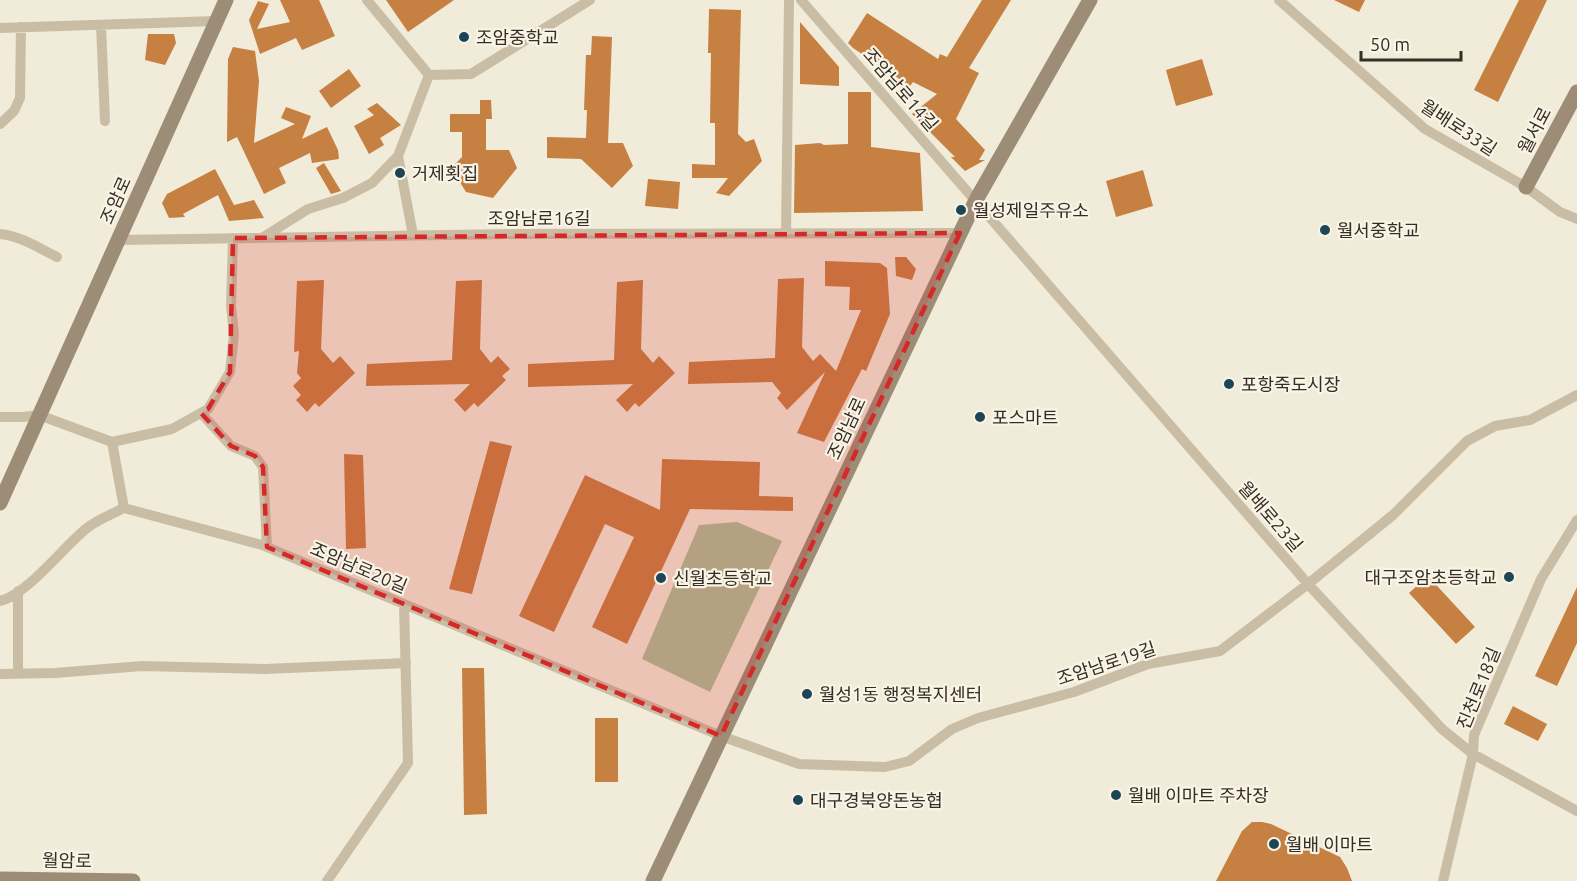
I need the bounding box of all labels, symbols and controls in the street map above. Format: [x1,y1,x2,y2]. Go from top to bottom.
scale bar [1361,24,1462,62]
place label: 조암중학교 [476,27,559,47]
marker: 조암중학교 [457,30,471,44]
text: 50 m [1370,34,1410,54]
street label: 조암남로14길 [860,44,942,134]
street label: 월배로33길 [1417,95,1501,159]
street label: 월서로 [1514,103,1554,157]
place label: 거제횟집 [412,163,478,183]
marker: 거제횟집 [393,166,407,180]
street label: 조암로 [96,173,134,227]
place label: 월성제일주유소 [973,200,1089,220]
marker: 월성제일주유소 [954,203,968,217]
street label: 조암남로16길 [487,208,591,228]
place label: 월서중학교 [1337,220,1420,240]
marker: 월서중학교 [1318,223,1332,237]
place label: 포항죽도시장 [1241,374,1340,394]
marker: 포항죽도시장 [1222,377,1236,391]
street label: 조암남로 [823,394,869,462]
place label: 포스마트 [992,407,1058,427]
marker: 포스마트 [973,410,987,424]
street label: 월배로23길 [1235,477,1307,555]
street label: 조암남로20길 [308,538,410,596]
place label: 대구조암초등학교 [1365,567,1497,587]
place label: 신월초등학교 [673,568,772,588]
marker: 대구조암초등학교 [1502,570,1516,584]
marker: 신월초등학교 [654,571,668,585]
street label: 조암남로19길 [1054,638,1158,688]
street label: 진천로18길 [1453,644,1503,732]
place label: 월성1동 행정복지센터 [819,684,982,704]
marker: 월성1동 행정복지센터 [800,687,814,701]
place label: 월배 이마트 주차장 [1128,785,1269,805]
marker: 월배 이마트 주차장 [1109,788,1123,802]
place label: 대구경북양돈농협 [810,790,942,810]
marker: 대구경북양돈농협 [791,793,805,807]
place label: 월배 이마트 [1286,834,1373,854]
marker: 월배 이마트 [1267,837,1281,851]
street label: 월암로 [42,850,92,870]

